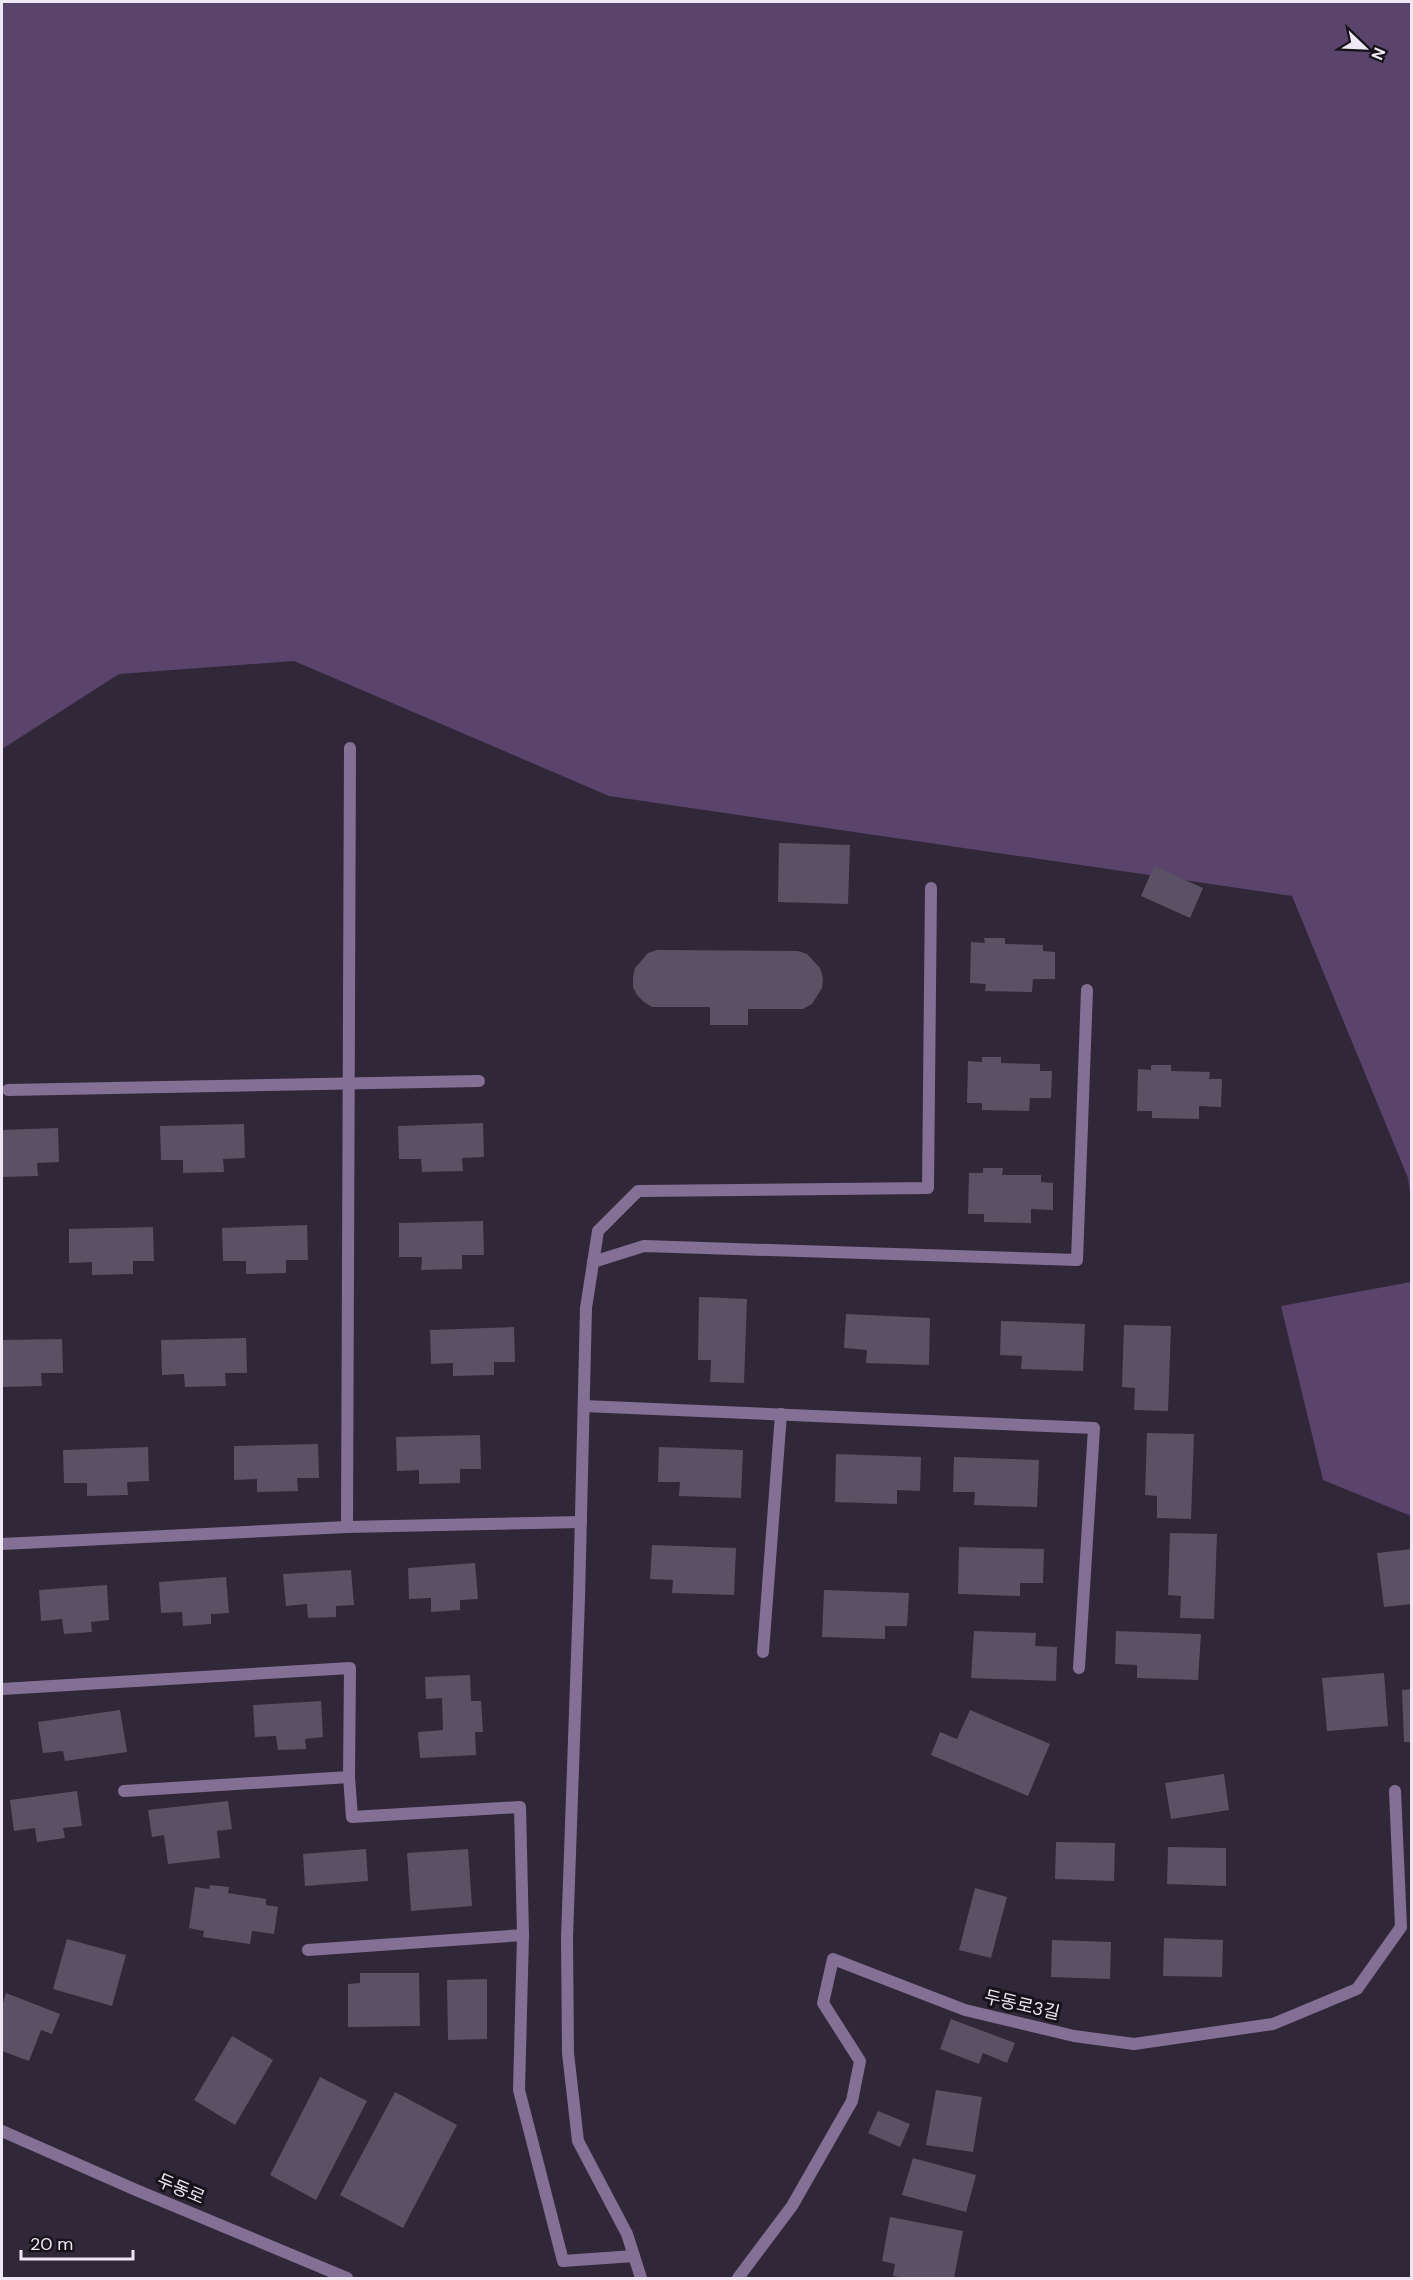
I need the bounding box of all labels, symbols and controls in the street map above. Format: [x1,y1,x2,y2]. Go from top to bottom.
north arrow [1335,18,1395,78]
text: N [1366,44,1390,63]
street label: 두동로3길 [982,1985,1062,2025]
street label: 두동로 [153,2168,209,2210]
scale bar [21,2223,134,2261]
text: 20 m [30,2232,73,2256]

